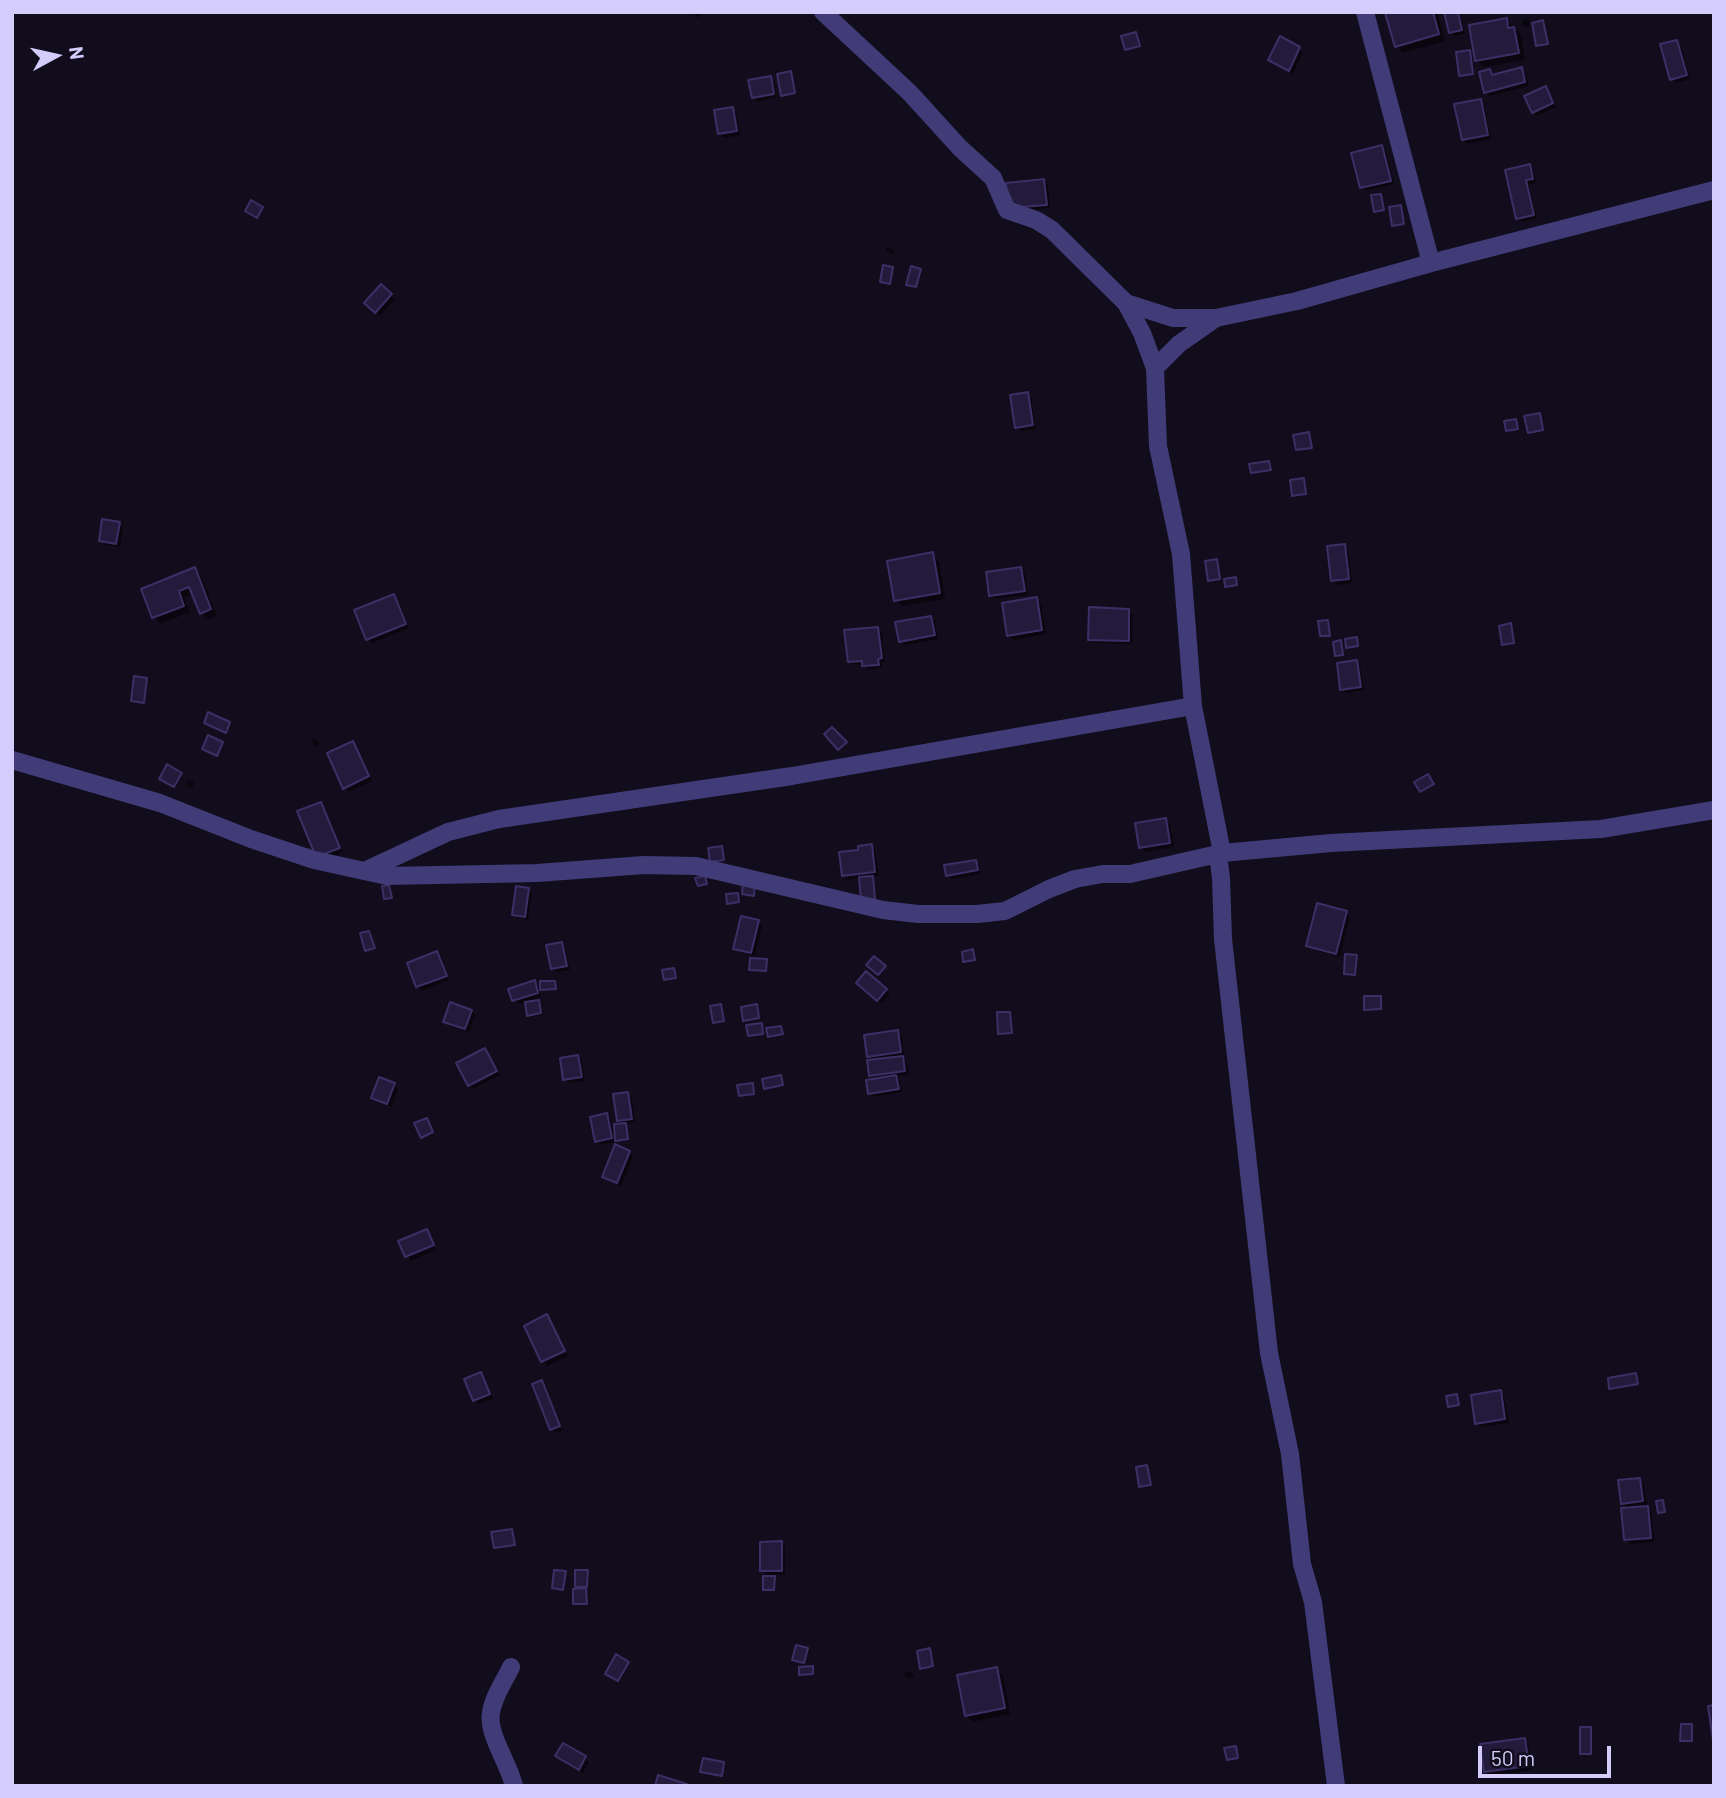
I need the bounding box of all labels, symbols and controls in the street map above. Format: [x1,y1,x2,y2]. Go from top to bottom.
north arrow [21,21,91,91]
text: N [65,45,90,61]
scale bar [1481,1731,1614,1775]
text: 50 m [1491,1745,1535,1770]

